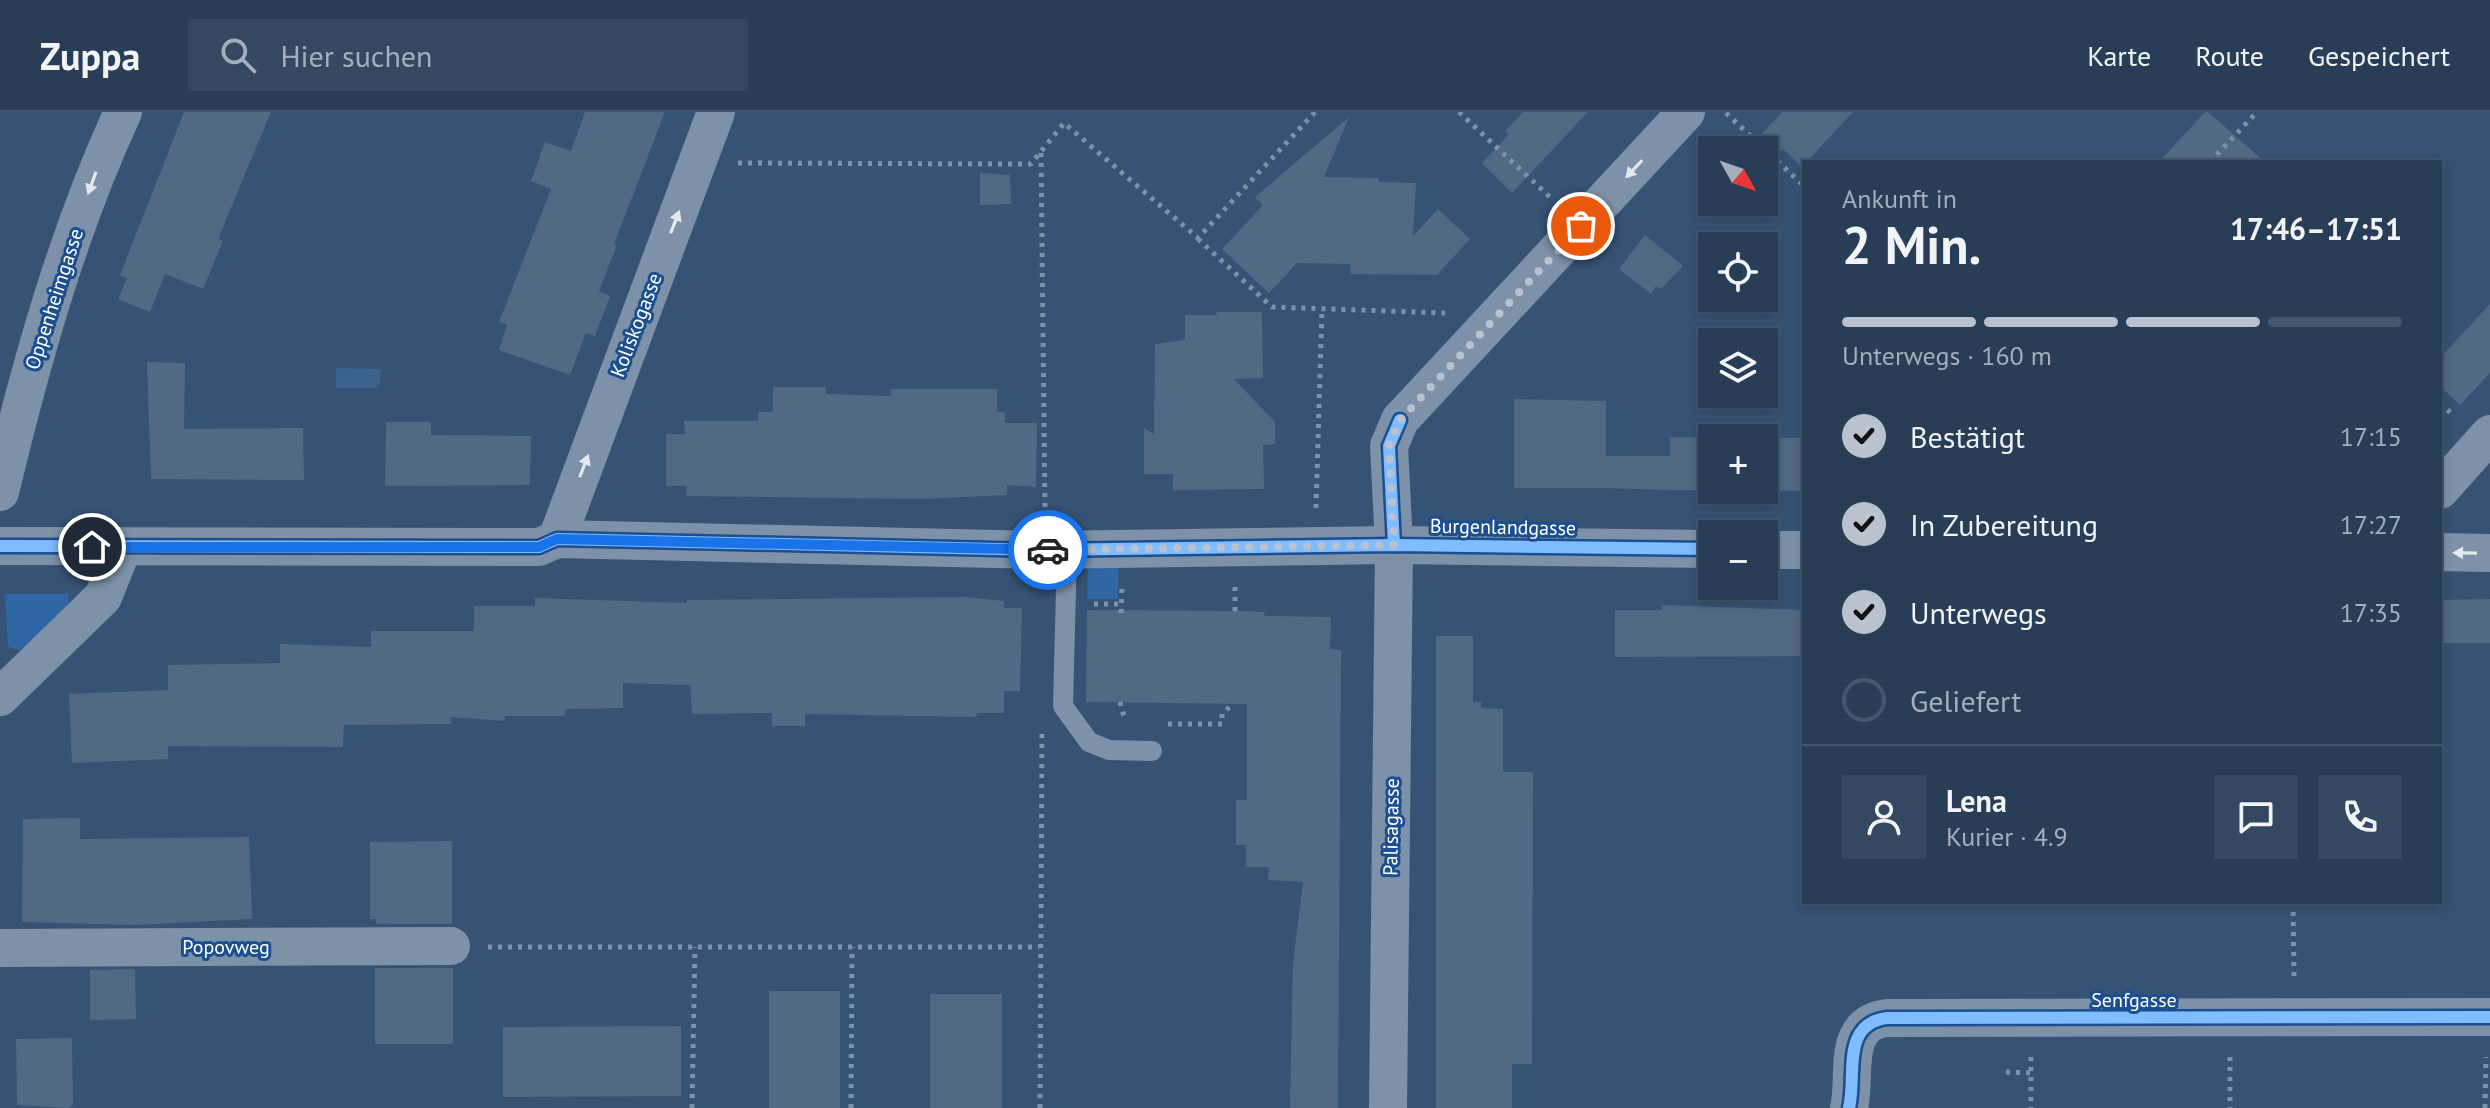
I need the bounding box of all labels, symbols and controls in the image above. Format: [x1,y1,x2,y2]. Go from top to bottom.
search box [188,19,748,91]
text: Zuppa [40,31,140,80]
icon: search [216,33,260,77]
text: Hier suchen [280,36,432,75]
text: Karte [2087,37,2151,74]
text: Route [2195,37,2264,74]
text: Gespeichert [2308,37,2450,74]
north arrow [1698,136,1778,216]
map controls [1698,136,1778,600]
one-way arrow [1625,160,1643,179]
one-way arrow [85,172,97,196]
text: Ankunft in [1842,182,1957,215]
pin [1547,192,1615,260]
icon: bag [1559,204,1603,248]
text: 17:46–17:51 [2230,209,2402,248]
one-way arrow [669,210,682,234]
text: 2 Min. [1842,211,1981,278]
street label: Oppenheimgasse [19,225,89,373]
button: locate [1698,232,1778,312]
street label: Koliskogasse [604,269,668,381]
button: layers [1698,328,1778,408]
text: Unterwegs · 160 m [1842,339,2052,372]
icon: check [1842,414,1886,458]
text: Bestätigt [1910,417,2025,456]
text: 17:15 [2340,420,2402,453]
button: + [1698,424,1778,504]
one-way arrow [578,454,591,478]
icon: check [1842,502,1886,546]
text: In Zubereitung [1910,505,2098,544]
text: 17:27 [2340,508,2402,541]
courier [1008,510,1088,590]
pin [58,513,126,581]
street label: Burgenlandgasse [1430,513,1576,541]
button: − [1698,520,1778,600]
icon: home [70,525,114,569]
icon: car [1026,528,1070,572]
one-way arrow [2452,547,2477,559]
icon: check [1842,590,1886,634]
text: Unterwegs [1910,593,2047,632]
text: 17:35 [2340,596,2402,629]
text: Geliefert [1910,681,2021,720]
button: person [1842,775,1926,859]
button: chat [2214,775,2298,859]
button: phone [2318,775,2402,859]
street label: Palisagasse [1377,778,1405,876]
text: Lena [1946,781,2007,820]
text: Kurier · 4.9 [1946,820,2068,853]
street label: Popovweg [182,934,270,960]
street label: Senfgasse [2091,987,2177,1013]

